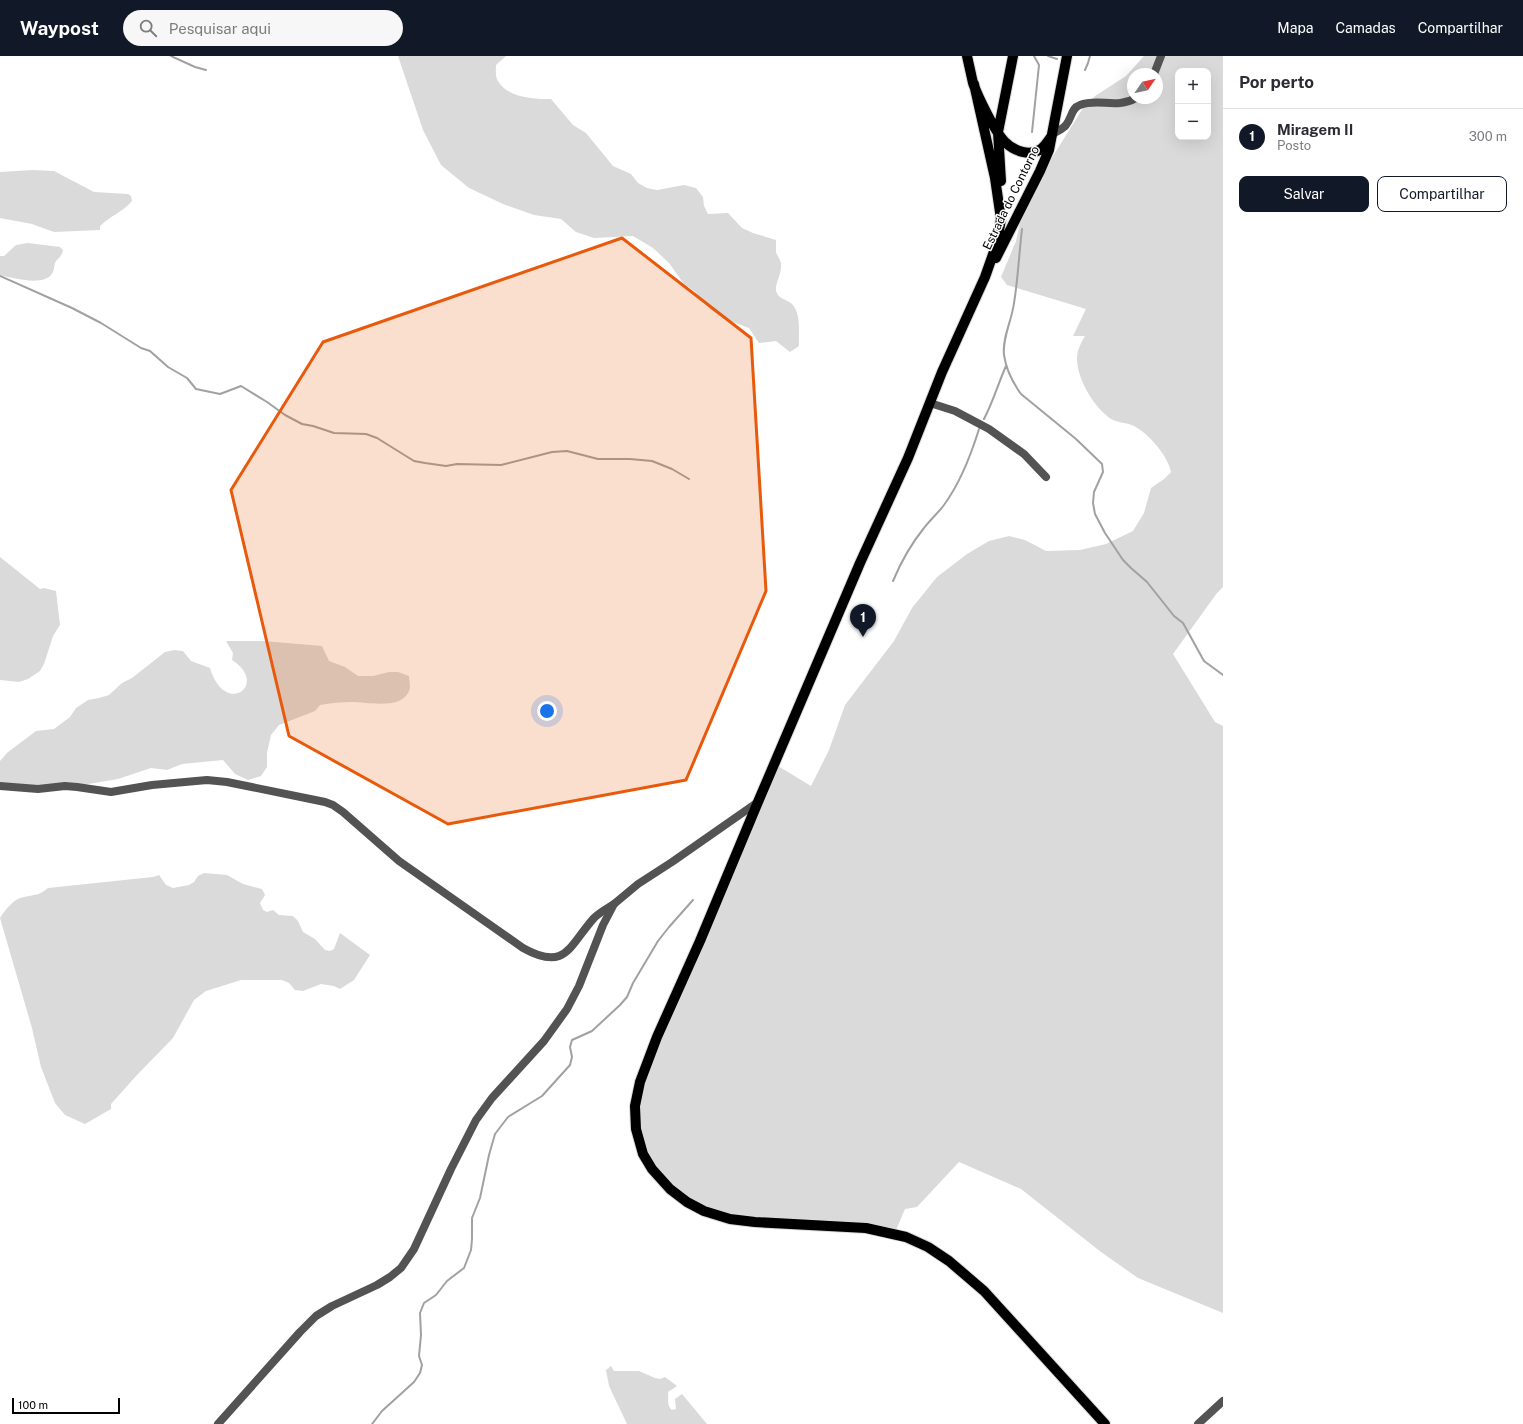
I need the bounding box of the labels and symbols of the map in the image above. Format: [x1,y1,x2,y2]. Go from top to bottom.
north arrow [1127,68,1163,104]
street label: Estrada do Contorno [980,144,1042,252]
pin: 1 [850,604,876,637]
your location [537,701,557,721]
scale bar [12,1396,120,1415]

